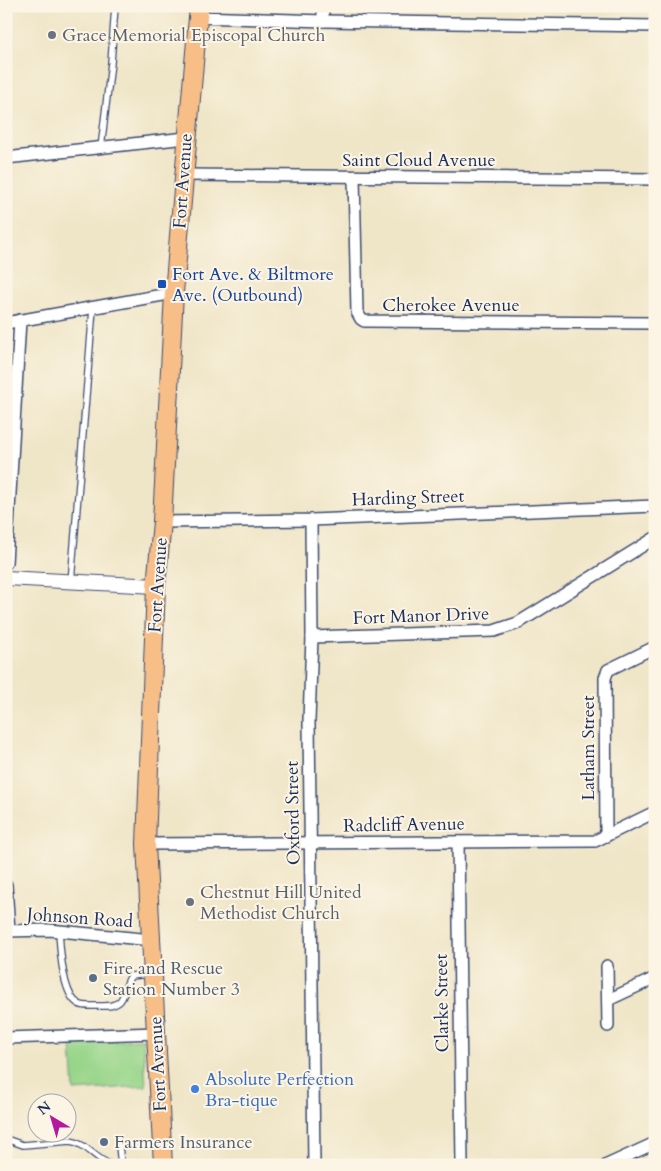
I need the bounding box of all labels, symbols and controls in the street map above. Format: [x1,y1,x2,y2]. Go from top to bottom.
place label: Grace Memorial Episcopal Church [62,23,325,48]
marker: Grace Memorial Episcopal Church [46,29,58,41]
street label: Fort Avenue [167,133,199,229]
street label: Saint Cloud Avenue [342,148,496,173]
place label: Fort Ave. & Biltmore Ave. (Outbound) [172,262,334,308]
marker: Fort Ave. & Biltmore Ave. (Outbound) [156,278,168,290]
street label: Cherokee Avenue [382,293,520,318]
street label: Harding Street [351,484,465,512]
street label: Fort Avenue [142,537,174,633]
street label: Fort Manor Drive [352,601,490,631]
street label: Latham Street [576,695,601,801]
street label: Oxford Street [280,760,306,865]
street label: Radcliff Avenue [343,811,465,839]
place label: Chestnut Hill United Methodist Church [200,880,362,926]
marker: Chestnut Hill United Methodist Church [184,896,196,908]
street label: Johnson Road [23,902,134,934]
street label: Clarke Street [429,953,455,1053]
place label: Fire and Rescue Station Number 3 [103,956,240,1002]
marker: Fire and Rescue Station Number 3 [87,972,99,984]
street label: Fort Avenue [143,1016,173,1112]
place label: Absolute Perfection Bra-tique [205,1067,355,1113]
marker: Absolute Perfection Bra-tique [189,1083,201,1095]
north arrow [28,1094,78,1144]
text: N [34,1097,55,1119]
place label: Farmers Insurance [114,1130,253,1155]
marker: Farmers Insurance [98,1136,110,1148]

